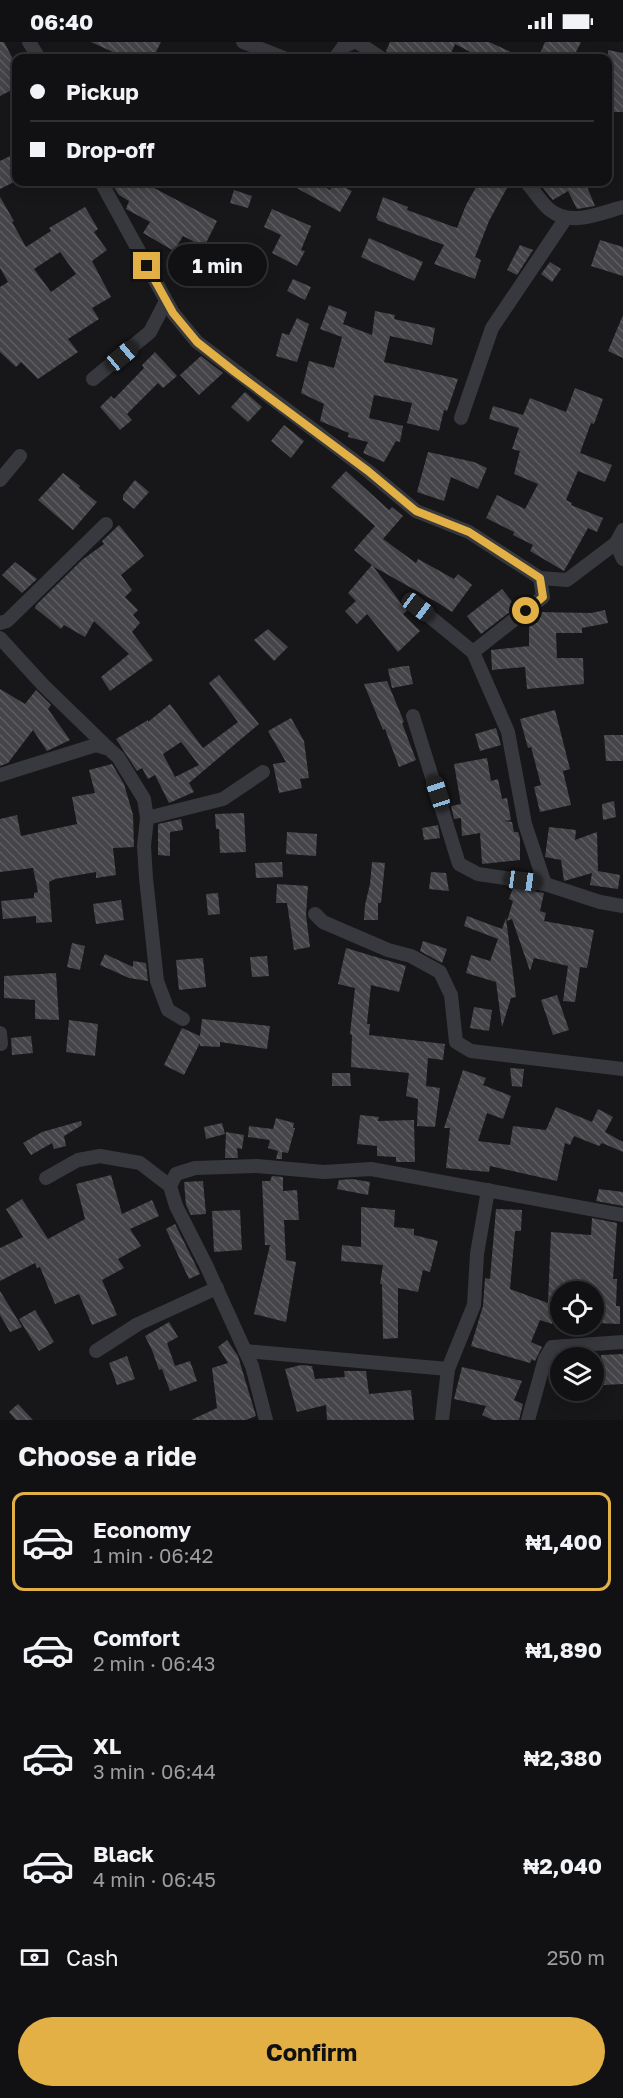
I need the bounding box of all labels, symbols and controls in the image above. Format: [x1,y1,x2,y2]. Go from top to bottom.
text: 06:40 [30,8,93,35]
text: Pickup [66,78,139,105]
text: Drop-off [66,136,155,163]
callout: 1 min [168,245,267,287]
route end [133,252,160,279]
text: 1 min [192,253,243,277]
car [102,338,142,374]
car [398,589,438,625]
route start [512,597,539,624]
car [424,773,452,813]
car [504,870,542,892]
map controls [550,1281,604,1401]
button: locate [550,1281,604,1335]
button: layers [550,1347,604,1401]
text: Choose a ride [18,1440,197,1472]
icon: car [21,1515,75,1569]
text: Economy [93,1516,191,1543]
text: ₦1,400 [525,1528,602,1555]
text: 1 min · 06:42 [93,1543,213,1567]
icon: car [21,1623,75,1677]
text: Comfort [93,1624,180,1651]
text: ₦1,890 [525,1636,602,1663]
text: 2 min · 06:43 [93,1651,215,1675]
icon: car [21,1731,75,1785]
text: XL [93,1732,121,1759]
text: ₦2,380 [524,1744,602,1771]
text: 3 min · 06:44 [93,1759,216,1783]
icon: car [21,1839,75,1893]
text: Black [93,1840,154,1867]
text: ₦2,040 [523,1852,602,1879]
text: 4 min · 06:45 [93,1867,216,1891]
icon: cash [18,1941,51,1974]
text: Cash [66,1944,119,1971]
text: 250 m [547,1945,605,1969]
button: Confirm [18,2017,605,2086]

